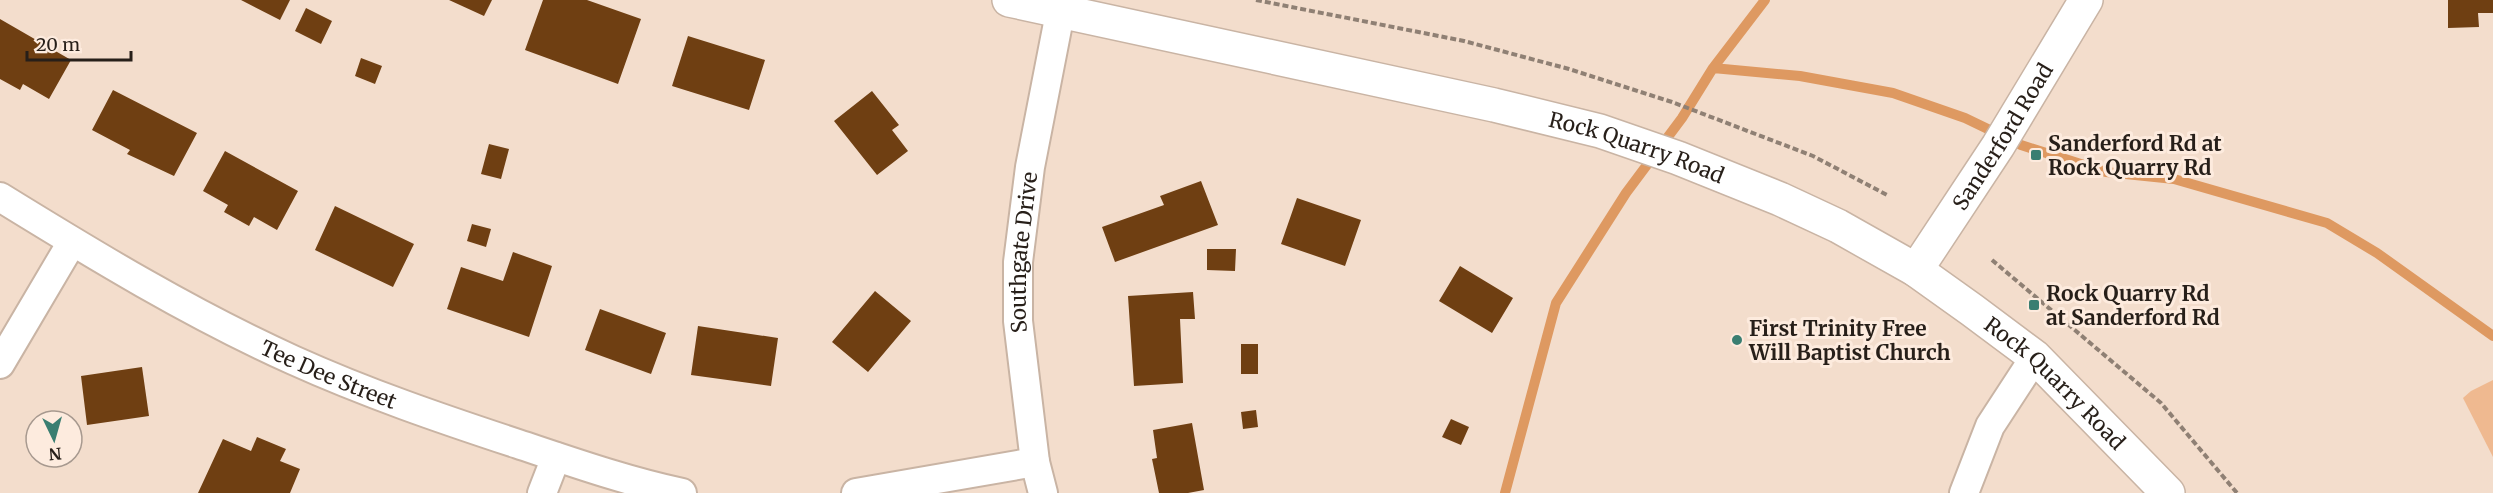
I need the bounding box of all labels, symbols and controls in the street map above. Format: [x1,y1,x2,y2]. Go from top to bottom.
scale bar [27,24,130,62]
text: 20 m [36,33,80,56]
street label: Sanderford Road [1946,58,2059,215]
street label: Rock Quarry Road [1546,105,1729,189]
place label: Sanderford Rd at Rock Quarry Rd [2048,130,2222,181]
marker: Sanderford Rd at Rock Quarry Rd [2029,148,2043,162]
street label: Southgate Drive [1005,170,1043,334]
place label: Rock Quarry Rd at Sanderford Rd [2046,280,2220,331]
marker: Rock Quarry Rd at Sanderford Rd [2027,298,2041,312]
street label: Rock Quarry Road [1979,311,2132,455]
place label: First Trinity Free Will Baptist Church [1748,315,1951,366]
street label: Tee Dee Street [256,333,400,414]
marker: First Trinity Free Will Baptist Church [1730,333,1744,347]
north arrow [24,409,84,469]
text: N [48,443,62,464]

